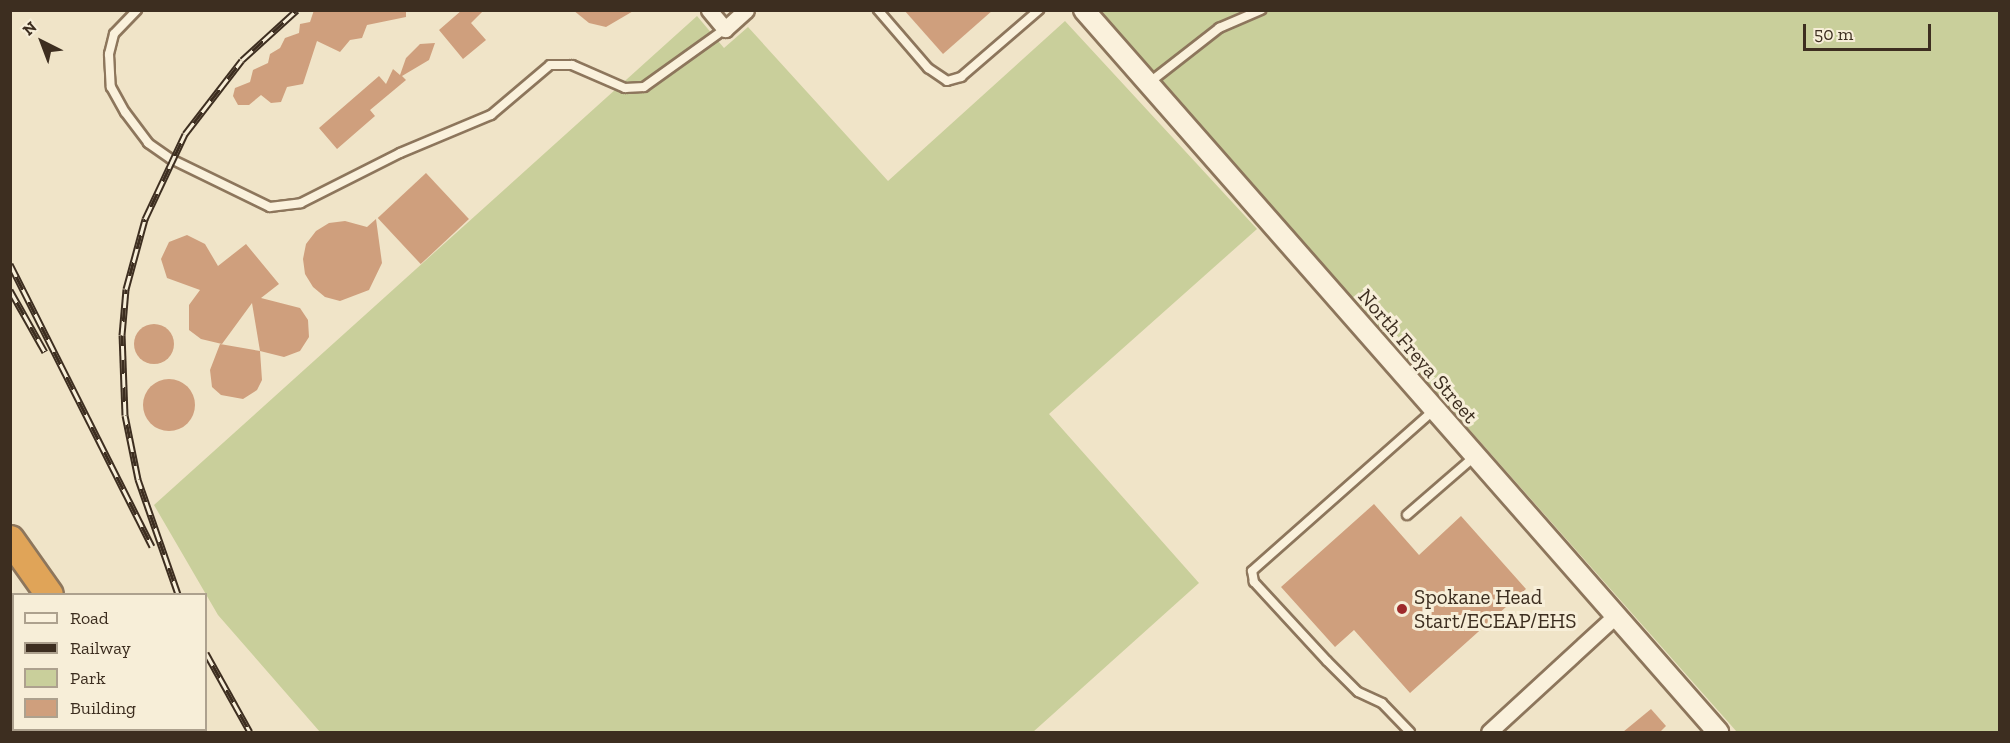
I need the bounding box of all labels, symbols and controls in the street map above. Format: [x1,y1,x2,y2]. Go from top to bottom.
north arrow [12,12,72,72]
scale bar [1806,12,1934,50]
text: N [19,17,40,39]
text: 50 m [1814,23,1853,45]
street label: North Freya Street [1353,284,1483,428]
place label: Spokane Head Start/ECEAP/EHS [1414,584,1577,634]
legend [12,593,207,731]
marker: Spokane Head Start/ECEAP/EHS [1395,602,1409,616]
text: Road [70,607,109,629]
text: Railway [70,637,131,659]
text: Park [70,667,106,689]
text: Building [70,697,136,719]

